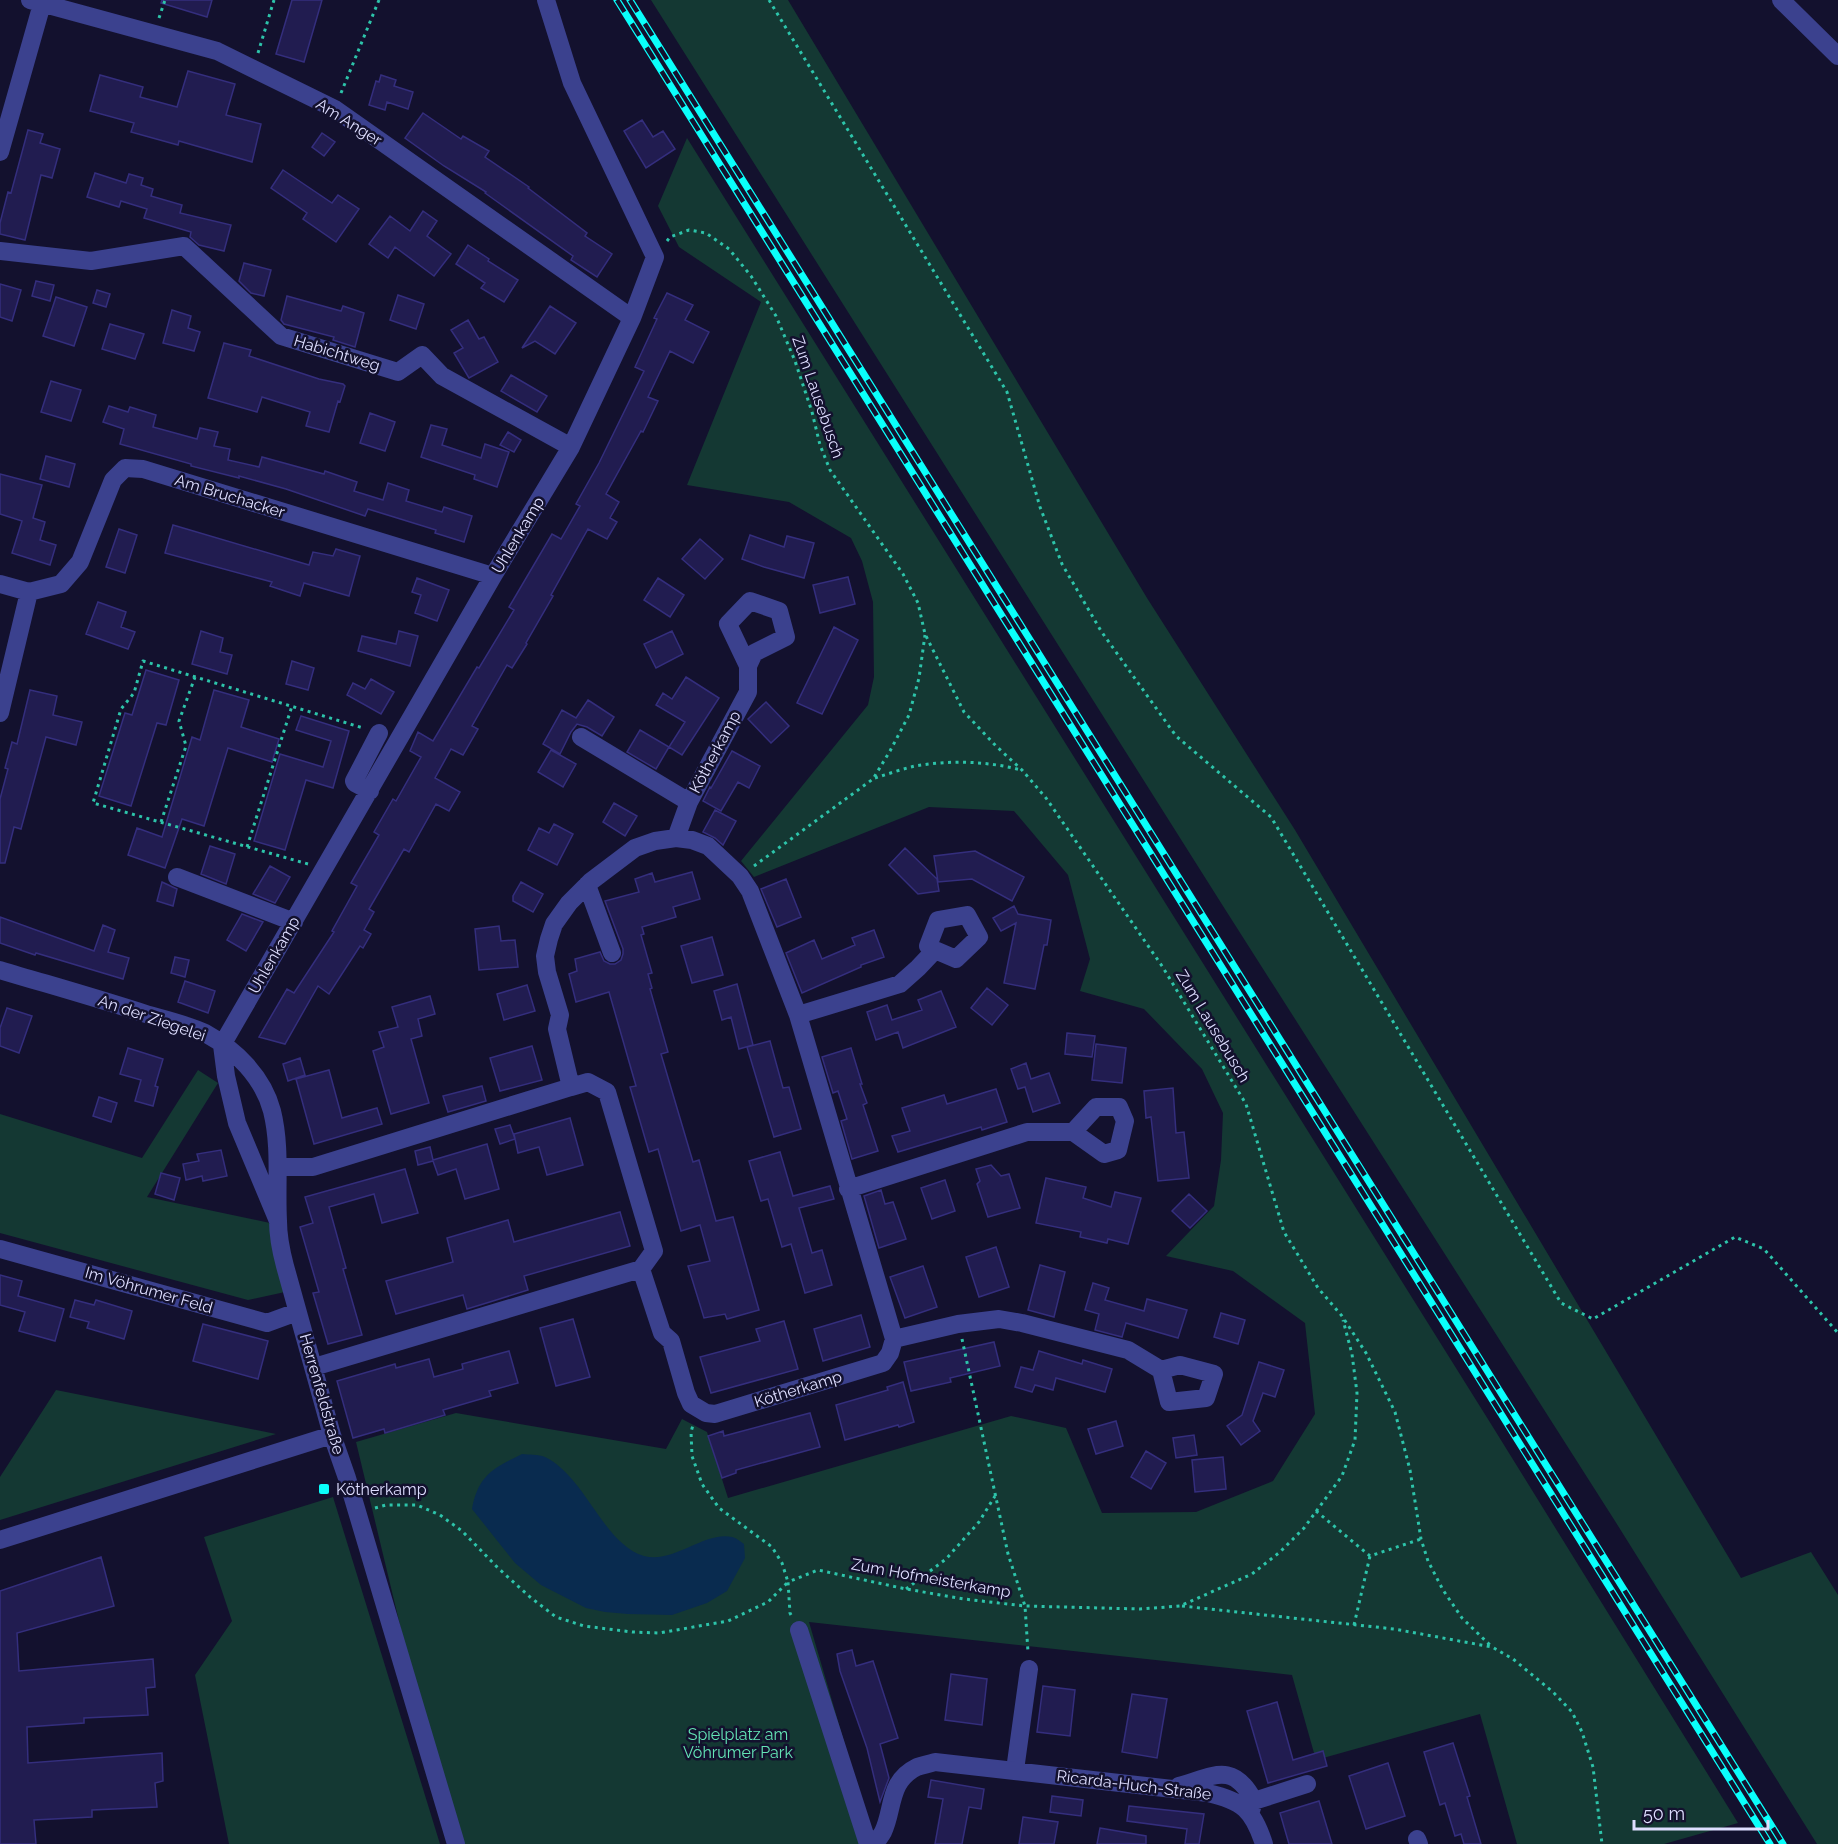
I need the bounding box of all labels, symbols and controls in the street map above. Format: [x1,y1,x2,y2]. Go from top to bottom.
street label: Am Anger [313,94,386,150]
street label: Habichtweg [292,331,382,375]
street label: Zum Lausebusch [788,333,848,461]
street label: Am Bruchacker [173,470,288,522]
street label: Uhlenkamp [488,493,548,577]
street label: Kötherkamp [685,707,745,796]
street label: Uhlenkamp [244,913,304,997]
street label: Zum Lausebusch [1172,966,1254,1086]
street label: An der Ziegelei [96,991,208,1045]
street label: Im Vöhrumer Feld [83,1263,215,1317]
street label: Herrenfeldstraße [296,1331,348,1457]
street label: Kötherkamp [752,1367,844,1411]
place label: Kötherkamp [336,1480,427,1499]
marker: Kötherkamp [317,1482,331,1496]
street label: Zum Hofmeisterkamp [850,1555,1012,1601]
park label: Spielplatz am Vöhrumer Park [683,1725,793,1762]
street label: Ricarda-Huch-Straße [1056,1766,1212,1804]
scale bar [1634,1793,1768,1831]
text: 50 m [1643,1803,1685,1824]

